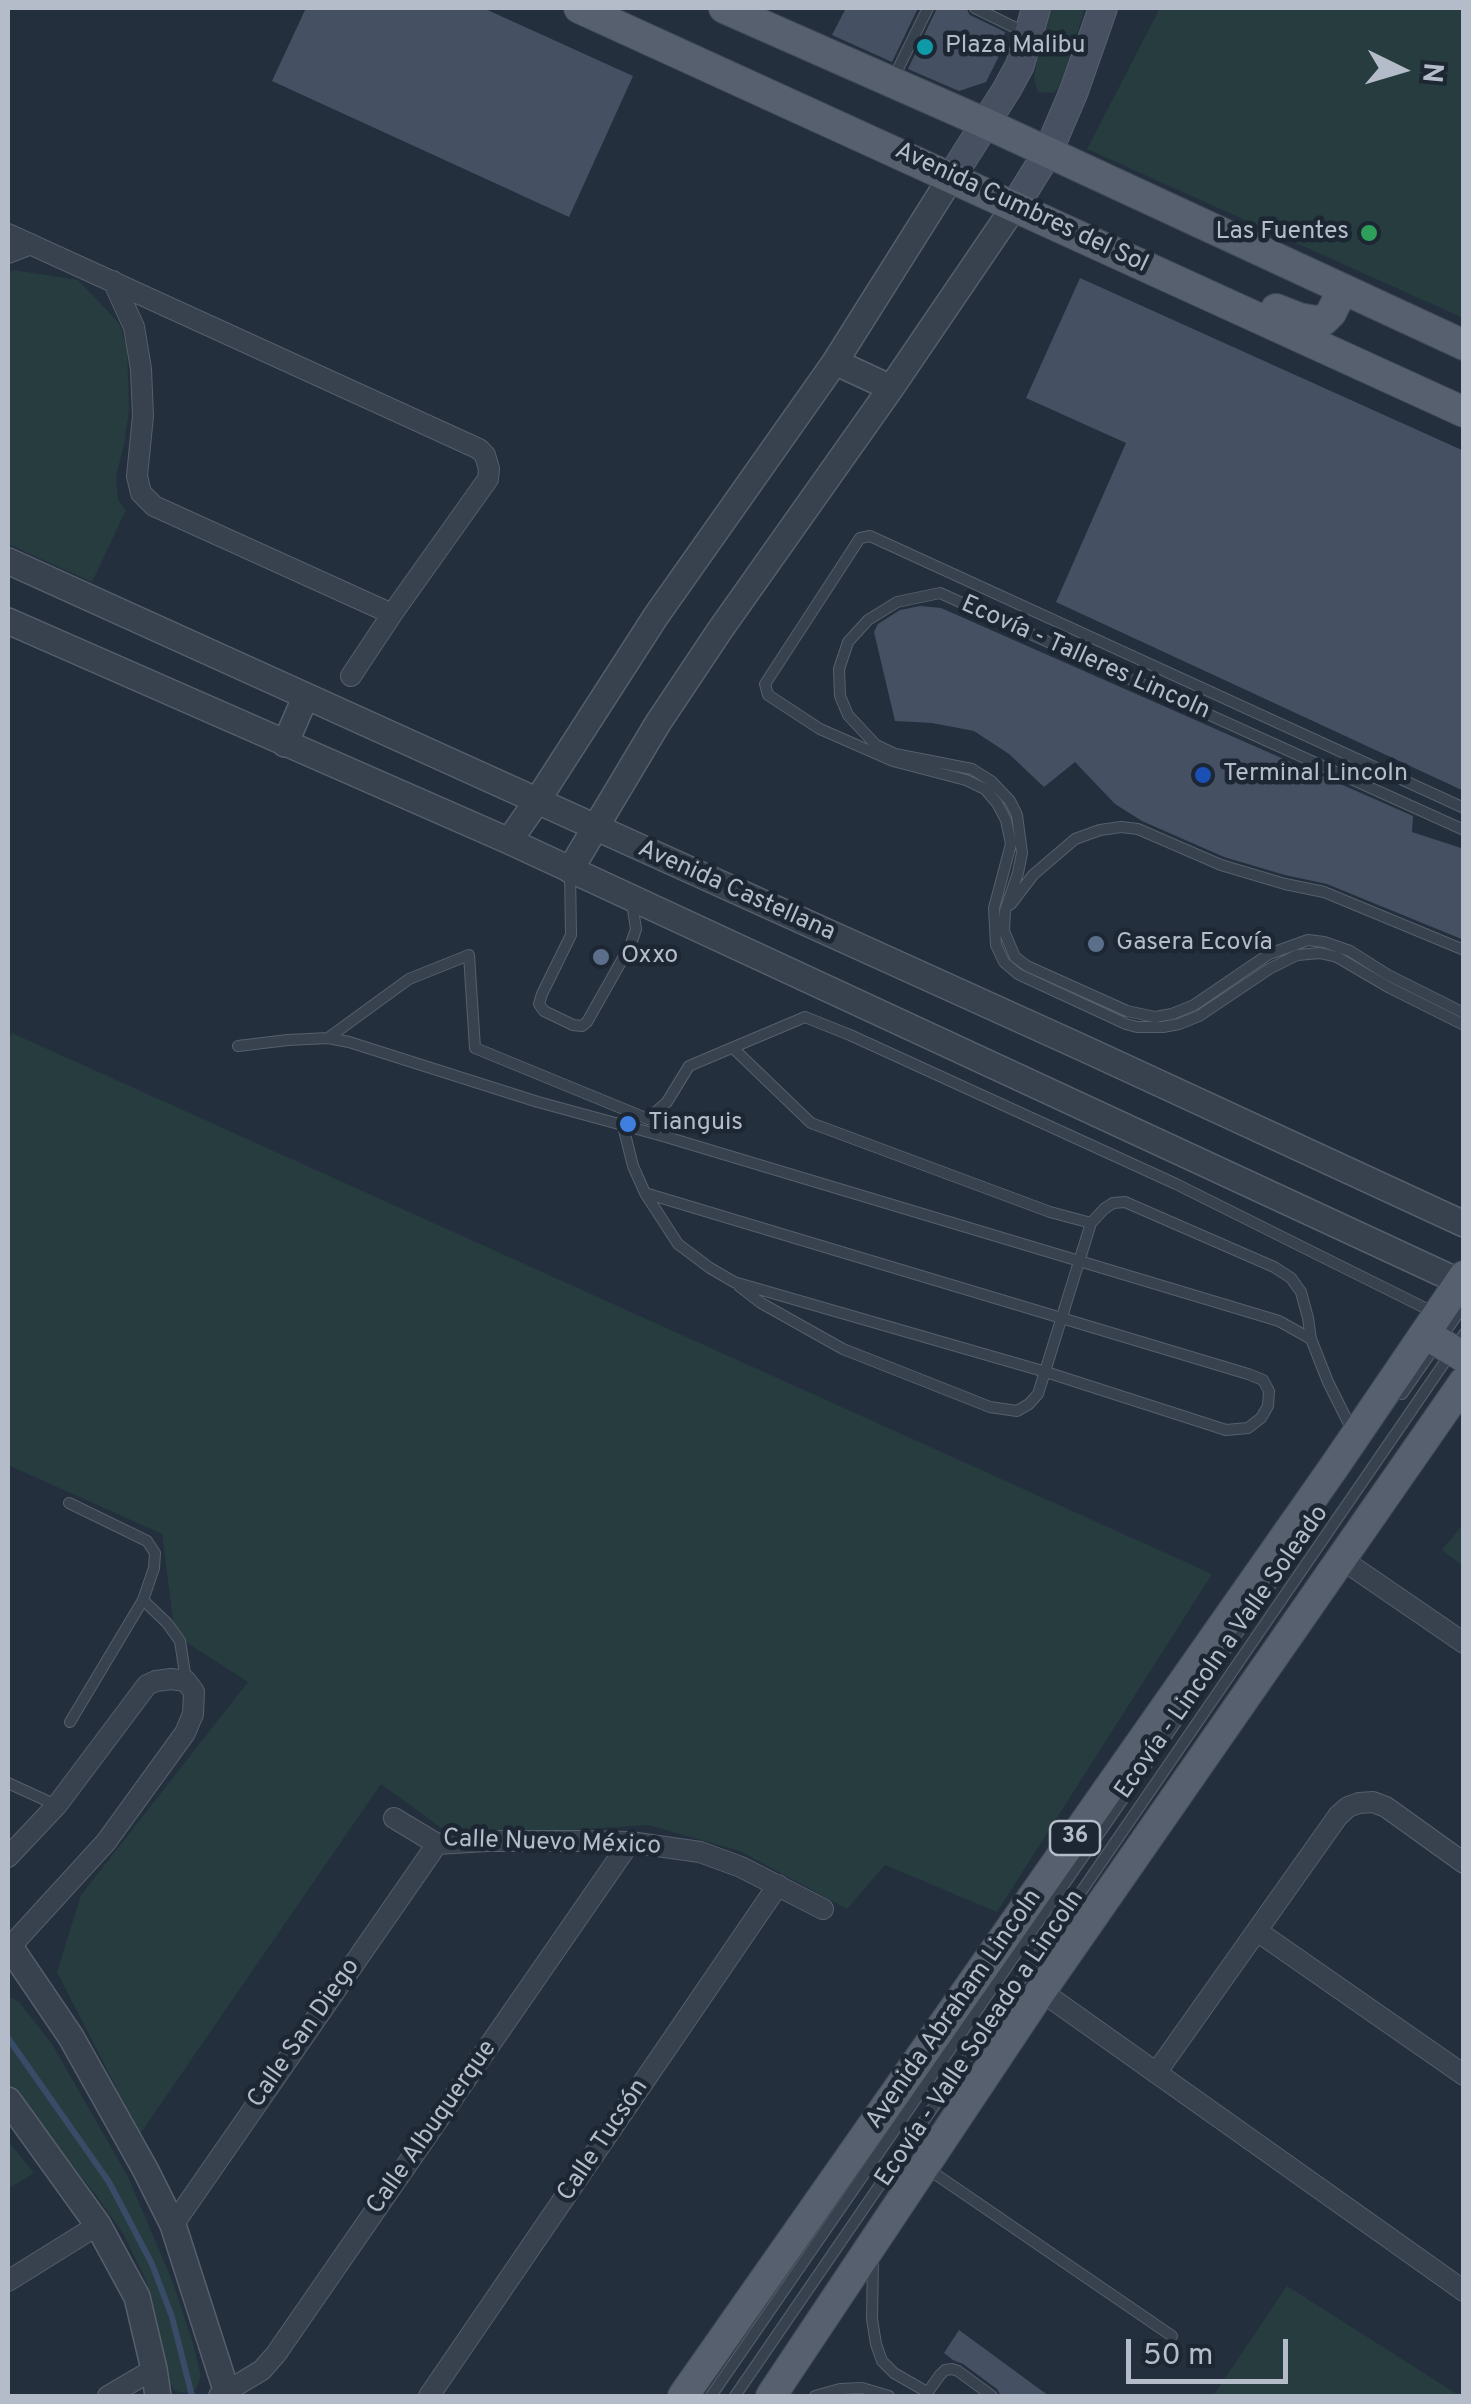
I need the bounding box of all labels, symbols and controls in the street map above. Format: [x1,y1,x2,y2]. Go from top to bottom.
north arrow [1351,20,1451,120]
place label: Plaza Malibu [945,32,1086,62]
marker: Plaza Malibu [914,36,936,58]
text: N [1412,61,1450,84]
street label: Avenida Cumbres del Sol [890,137,1152,281]
place label: Las Fuentes [1216,218,1349,248]
marker: Las Fuentes [1358,222,1380,244]
street label: Ecovía - Talleres Lincoln [956,590,1214,728]
place label: Terminal Lincoln [1223,760,1408,790]
marker: Terminal Lincoln [1192,764,1214,786]
street label: Avenida Castellana [633,835,839,949]
place label: Gasera Ecovía [1116,929,1273,959]
marker: Gasera Ecovía [1085,933,1107,955]
place label: Oxxo [621,942,678,972]
marker: Oxxo [590,946,612,968]
place label: Tianguis [648,1109,743,1139]
marker: Tianguis [617,1113,639,1135]
street label: Ecovía - Lincoln a Valle Soleado [1110,1500,1336,1806]
road number: 36 [1050,1821,1100,1855]
street label: Calle Nuevo México [442,1825,662,1863]
street label: Avenida Abraham Lincoln [861,1884,1049,2136]
street label: Ecovía - Valle Soleado a Lincoln [870,1885,1092,2193]
street label: Calle San Diego [242,1954,368,2114]
street label: Calle Albuquerque [362,2035,504,2221]
street label: Calle Tucsón [552,2074,656,2208]
scale bar [1131,2319,1294,2381]
text: 50 m [1143,2338,1213,2375]

